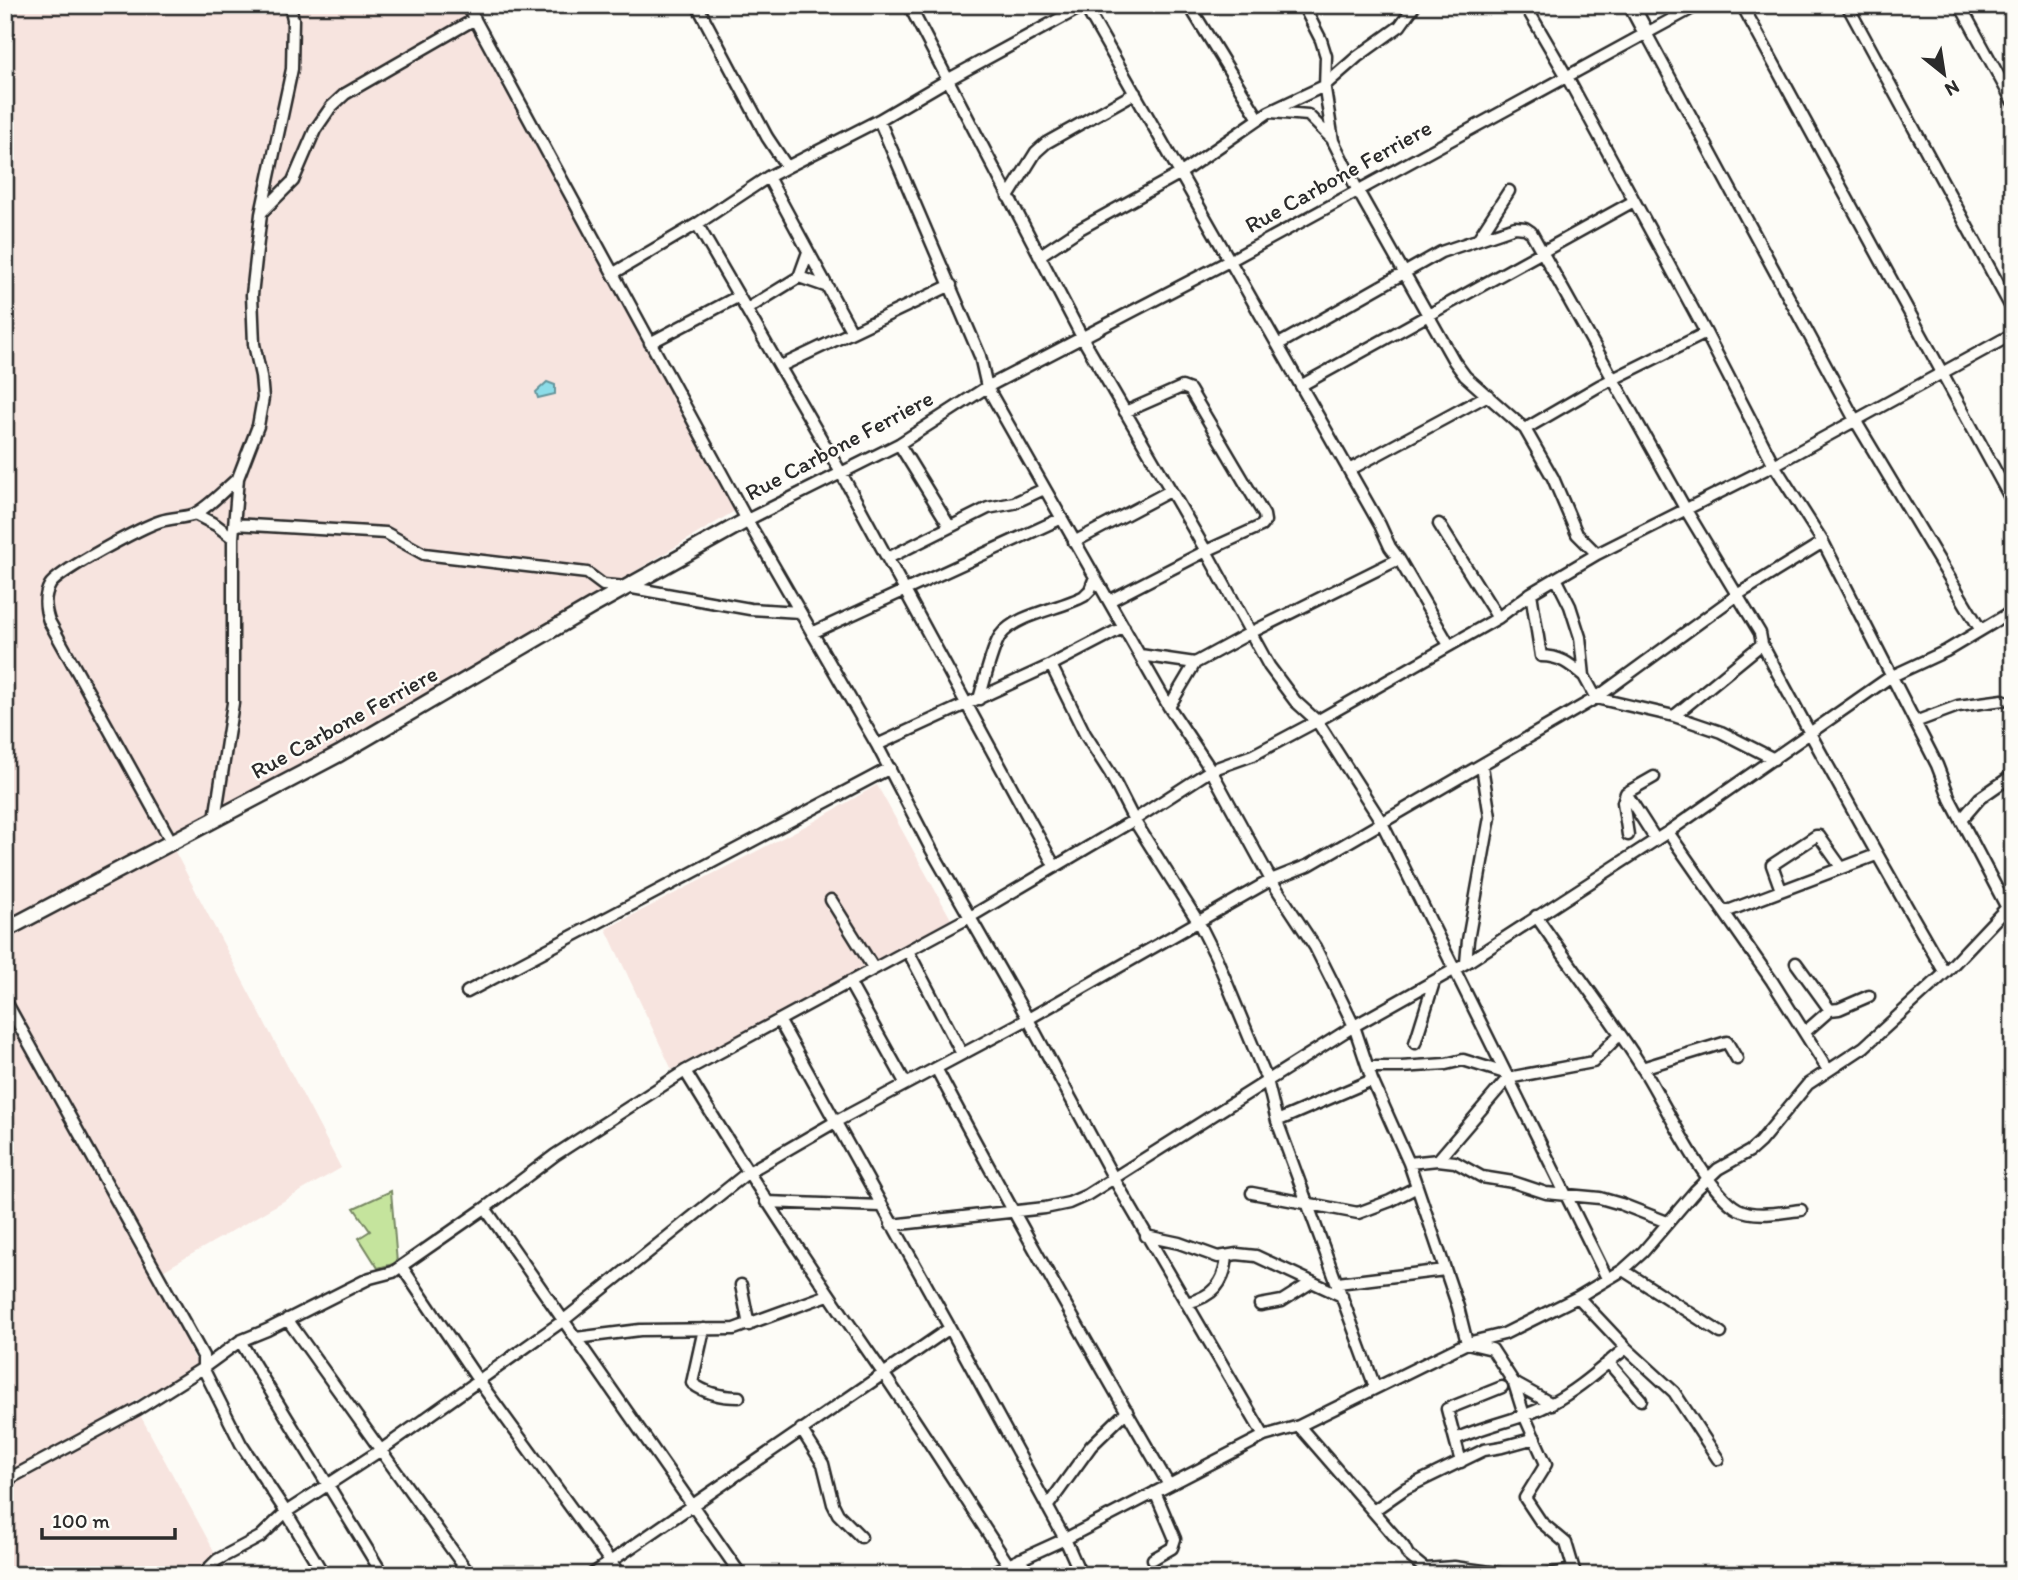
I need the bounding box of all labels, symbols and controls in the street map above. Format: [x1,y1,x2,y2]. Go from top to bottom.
north arrow [1910,38,1980,108]
text: N [1941,75,1964,101]
street label: Rue Carbone Ferriere [1240,113,1436,239]
street label: Rue Carbone Ferriere [740,384,938,506]
street label: Rue Carbone Ferriere [246,659,442,785]
scale bar [42,1496,175,1540]
text: 100 m [52,1508,110,1533]

